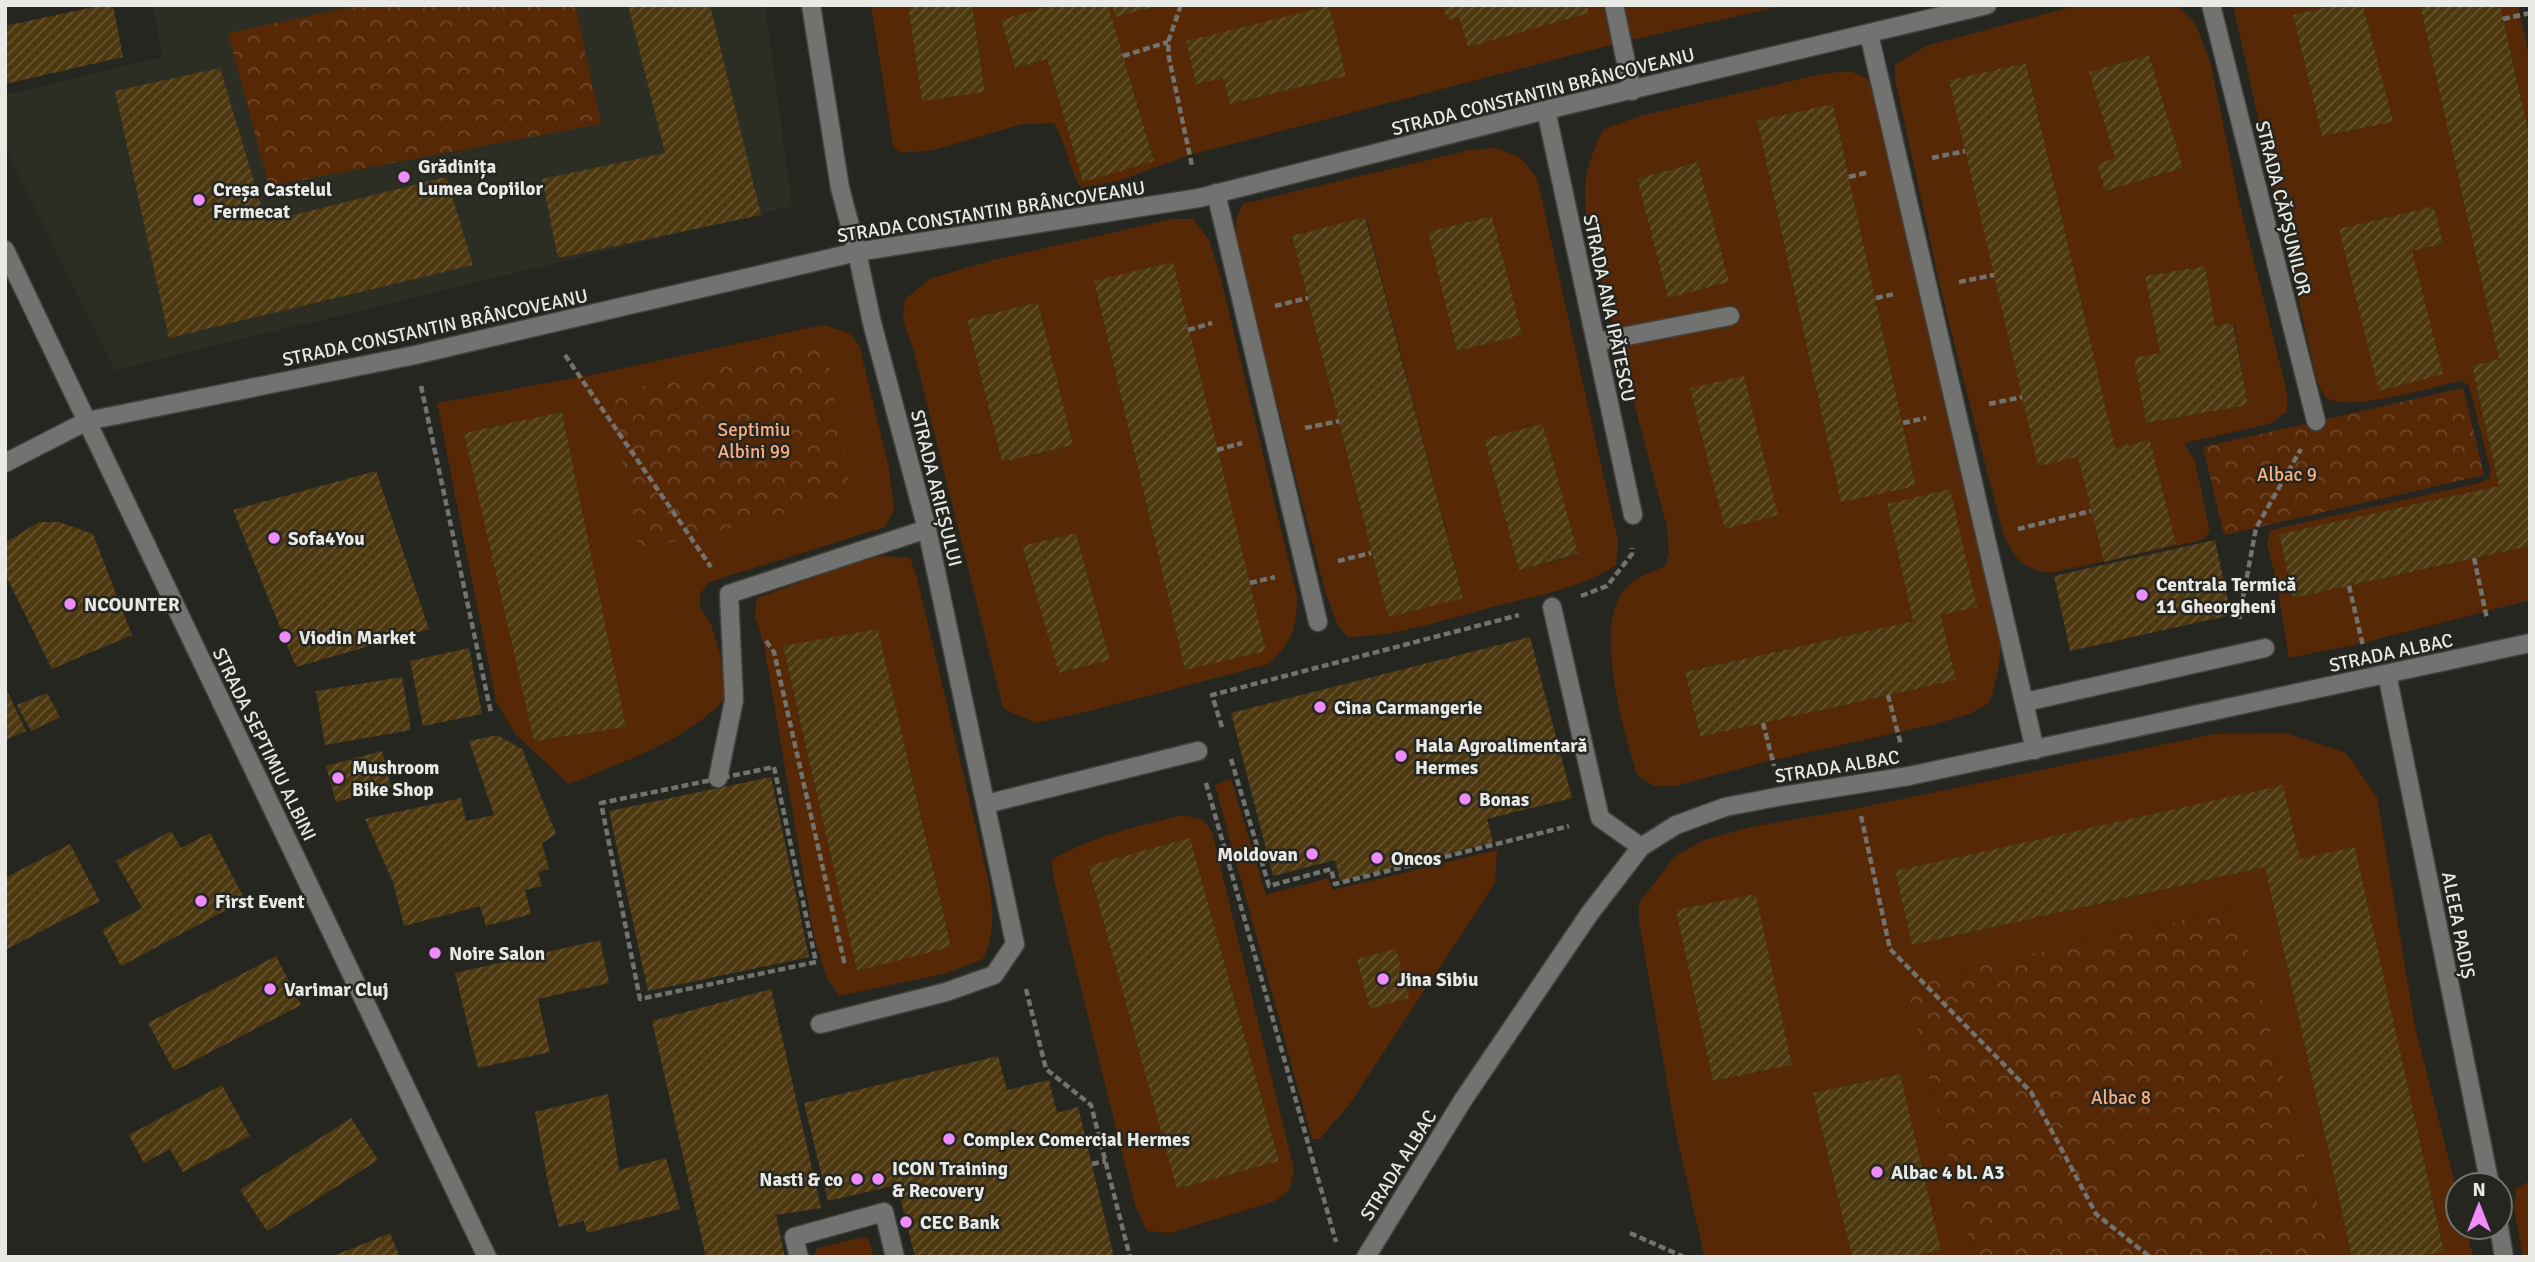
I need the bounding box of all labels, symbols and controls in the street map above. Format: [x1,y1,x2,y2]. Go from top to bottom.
street label: STRADA CONSTANTIN BRÂNCOVEANU [1389,43,1697,141]
street label: STRADA CĂPȘUNILOR [2250,118,2316,298]
place label: Grădinița Lumea Copiilor [418,155,543,201]
marker: Grădinița Lumea Copiilor [396,169,412,185]
street label: STRADA CONSTANTIN BRÂNCOVEANU [835,176,1147,248]
place label: Creșa Castelul Fermecat [213,178,332,224]
marker: Creșa Castelul Fermecat [191,192,207,208]
street label: STRADA ANA IPĂTESCU [1577,212,1641,404]
street label: STRADA CONSTANTIN BRÂNCOVEANU [280,284,590,372]
street label: STRADA ARIEȘULUI [905,407,967,569]
park label: Septimiu Albini 99 [718,418,790,464]
park label: Albac 9 [2257,463,2317,487]
place label: Sofa4You [288,527,365,551]
marker: Sofa4You [266,530,282,546]
place label: Centrala Termică 11 Gheorgheni [2156,573,2297,619]
marker: Centrala Termică 11 Gheorgheni [2134,587,2150,603]
place label: NCOUNTER [84,593,180,617]
marker: NCOUNTER [62,596,78,612]
place label: Viodin Market [299,626,416,650]
street label: STRADA ALBAC [2327,628,2455,678]
marker: Viodin Market [277,629,293,645]
street label: STRADA SEPTIMIU ALBINI [207,644,321,845]
place label: Cina Carmangerie [1334,696,1483,720]
marker: Cina Carmangerie [1312,699,1328,715]
place label: Hala Agroalimentară Hermes [1415,734,1588,780]
street label: STRADA ALBAC [1773,745,1901,789]
marker: Hala Agroalimentară Hermes [1393,748,1409,764]
place label: Mushroom Bike Shop [352,756,439,802]
marker: Mushroom Bike Shop [330,770,346,786]
place label: Bonas [1479,788,1529,812]
marker: Bonas [1457,791,1473,807]
place label: Moldovan [1217,843,1298,867]
marker: Moldovan [1304,846,1320,862]
place label: Oncos [1391,847,1441,871]
marker: Oncos [1369,850,1385,866]
street label: ALEEA PADIȘ [2436,870,2480,981]
place label: First Event [215,890,305,914]
marker: First Event [193,893,209,909]
place label: Noire Salon [449,942,545,966]
marker: Noire Salon [427,945,443,961]
place label: Jina Sibiu [1397,968,1478,992]
marker: Jina Sibiu [1375,971,1391,987]
place label: Varimar Cluj [284,978,388,1002]
marker: Varimar Cluj [262,981,278,997]
park label: Albac 8 [2091,1086,2151,1110]
street label: STRADA ALBAC [1355,1106,1442,1225]
place label: Complex Comercial Hermes [963,1128,1190,1152]
marker: Complex Comercial Hermes [941,1131,957,1147]
place label: ICON Training & Recovery [892,1157,1008,1203]
place label: Albac 4 bl. A3 [1891,1161,2004,1185]
marker: Albac 4 bl. A3 [1869,1164,1885,1180]
place label: Nasti & co [759,1168,843,1192]
marker: Nasti & co [849,1171,865,1187]
marker: ICON Training & Recovery [870,1171,886,1187]
north arrow [2444,1171,2514,1241]
text: N [2472,1178,2486,1202]
place label: CEC Bank [920,1211,1000,1235]
marker: CEC Bank [898,1214,914,1230]

